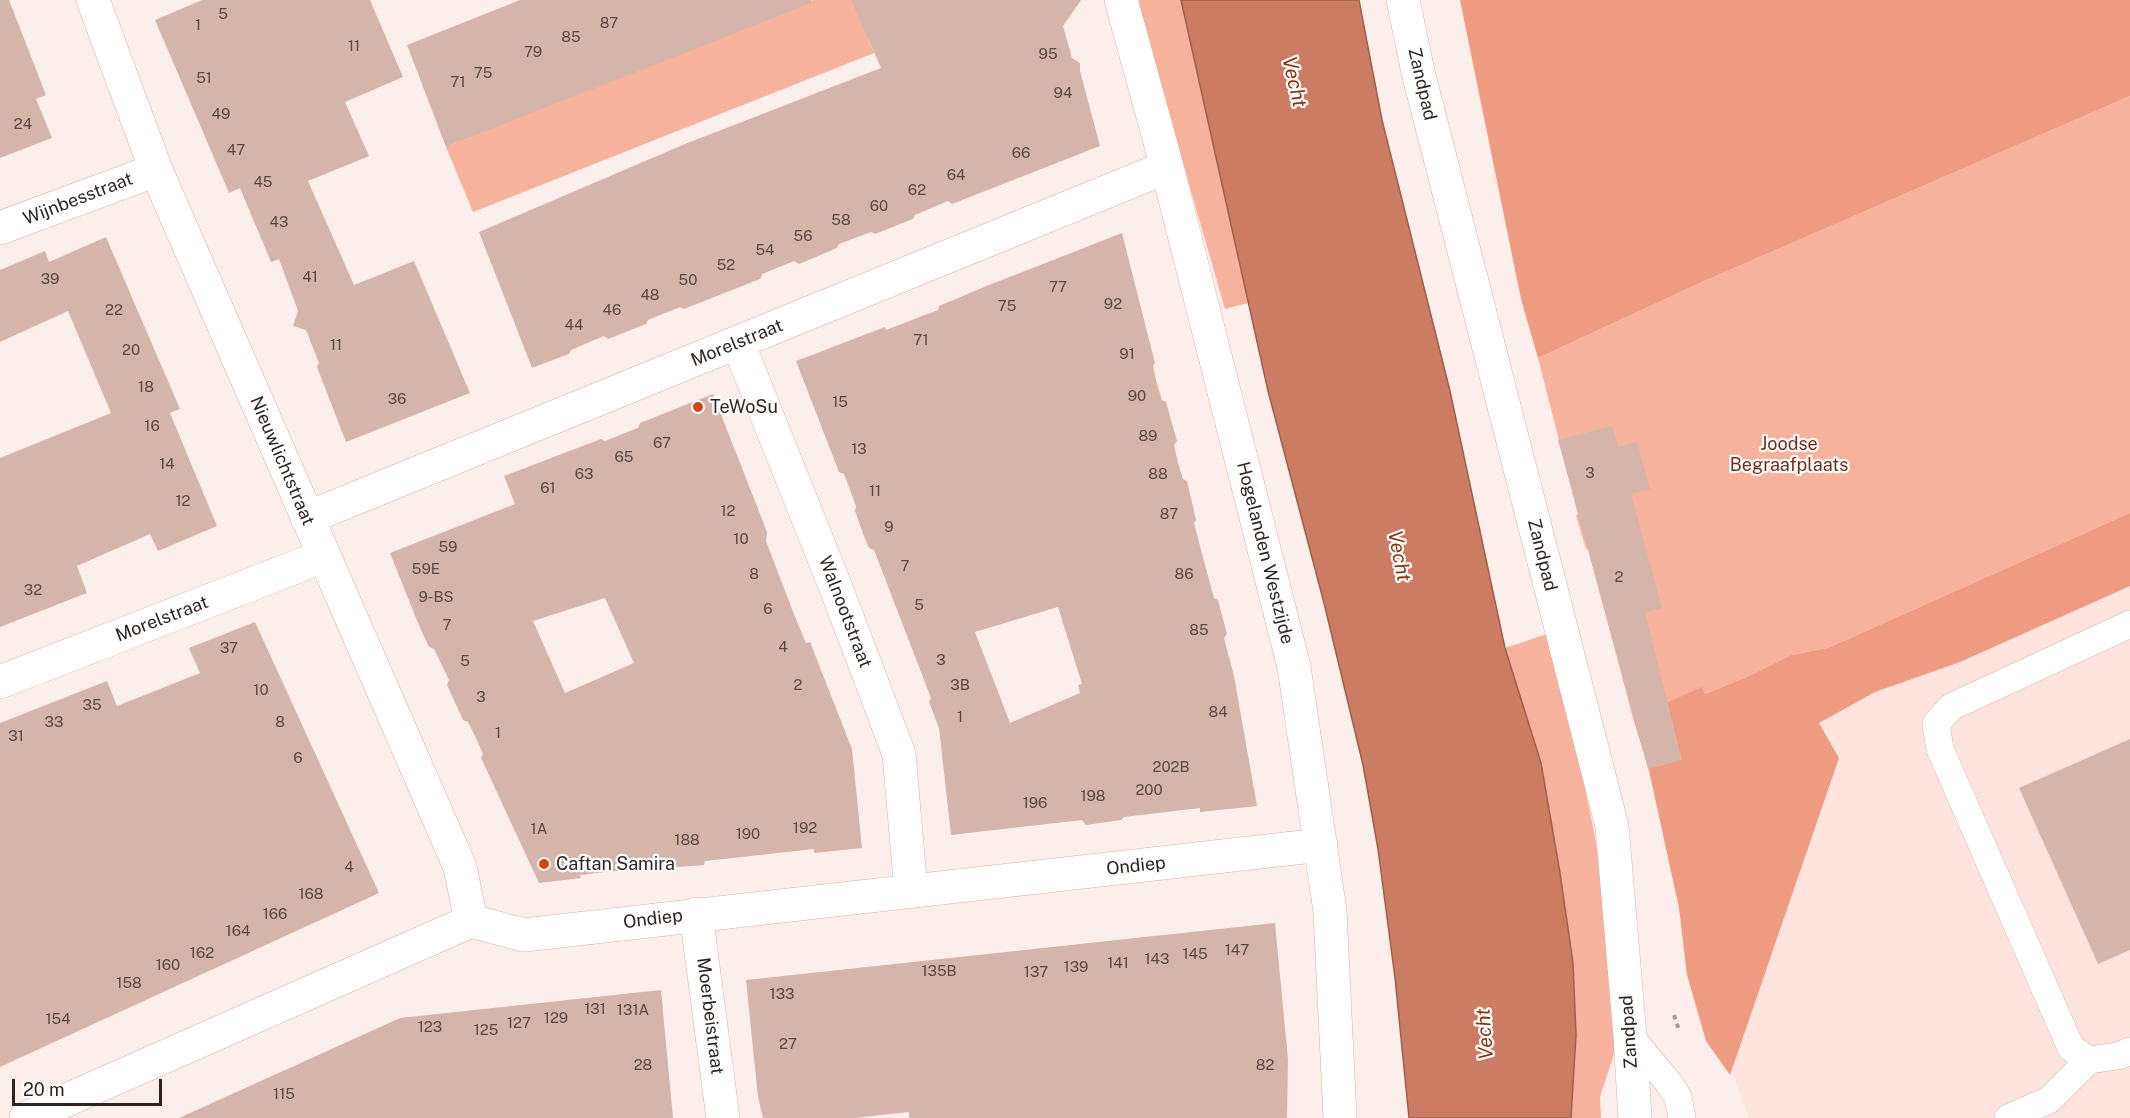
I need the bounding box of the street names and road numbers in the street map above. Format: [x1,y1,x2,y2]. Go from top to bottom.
street label: Zandpad [1403,45,1441,123]
street label: Wijnbesstraat [20,168,136,230]
street label: Morelstraat [688,315,786,371]
street label: Nieuwlichtstraat [245,393,319,529]
street label: Hogelanden Westzijde [1232,459,1298,647]
street label: Zandpad [1523,516,1561,594]
street label: Walnootstraat [814,553,876,671]
street label: Morelstraat [113,591,211,647]
street label: Ondiep [1105,852,1167,880]
street label: Ondiep [622,905,684,933]
street label: Moerbeistraat [692,956,728,1076]
street label: Zandpad [1616,994,1642,1070]

